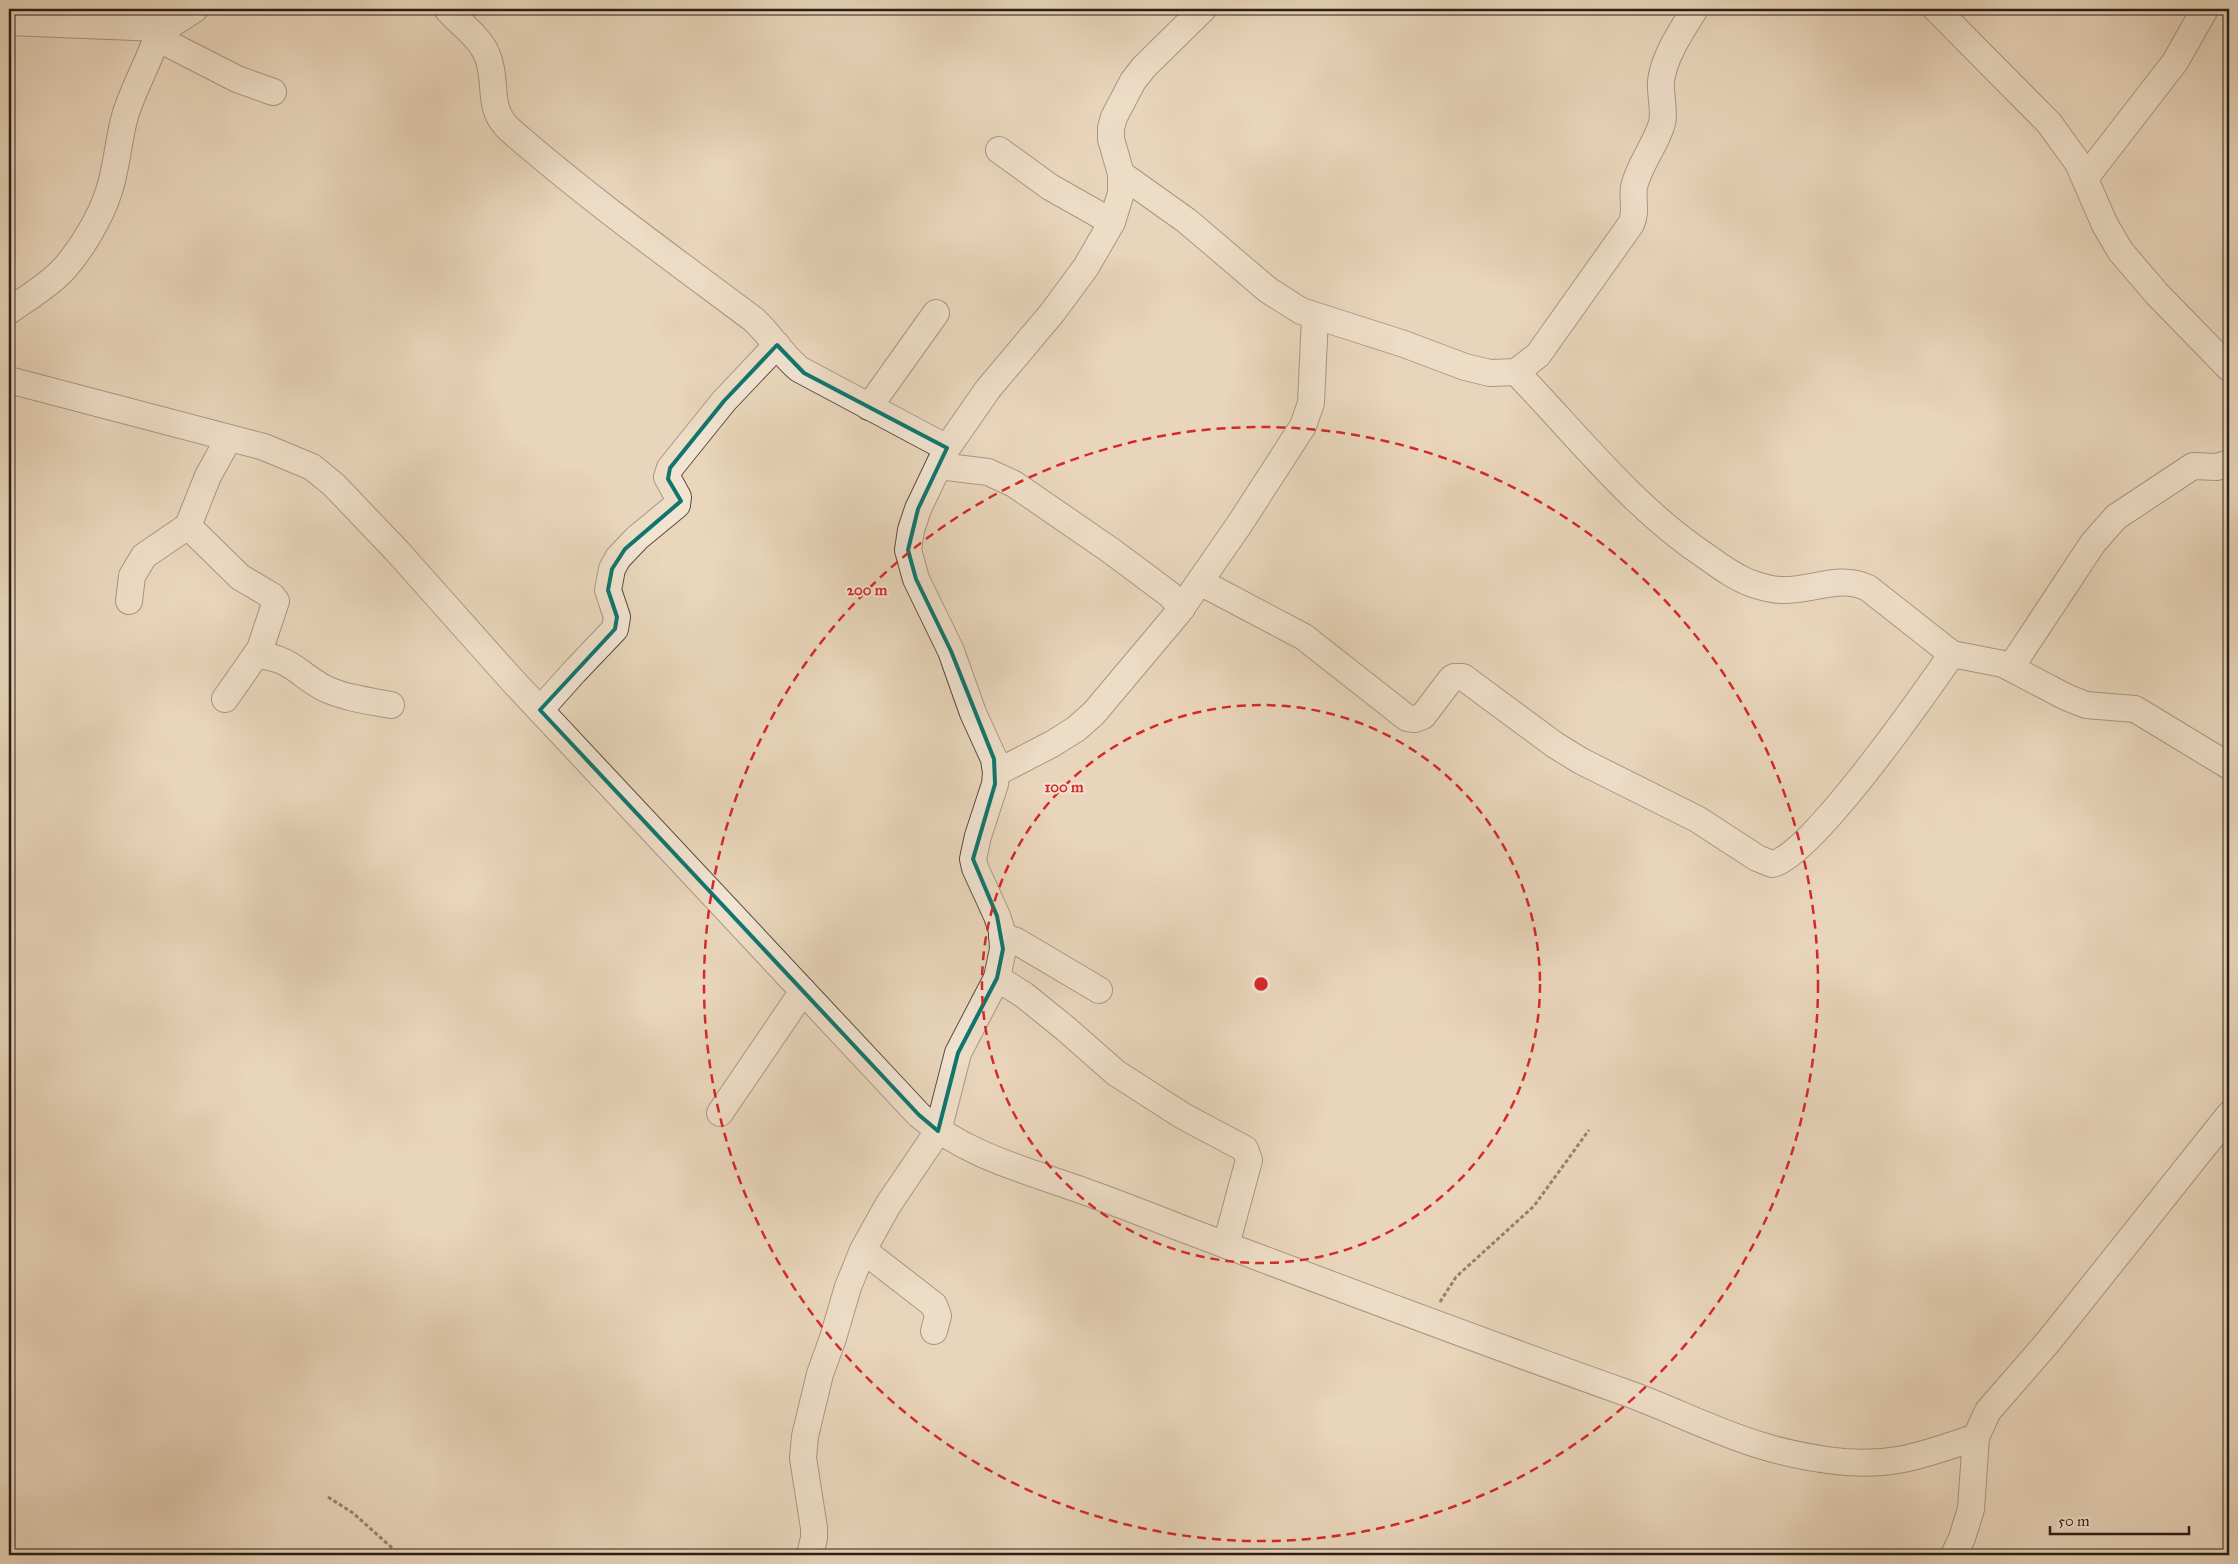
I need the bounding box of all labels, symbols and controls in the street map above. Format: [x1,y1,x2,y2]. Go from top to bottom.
text: 200 m [847,581,888,599]
text: 100 m [1044,778,1084,796]
centre of rings [1252,975,1270,993]
scale bar [2050,1504,2189,1536]
text: 50 m [2058,1512,2090,1530]

